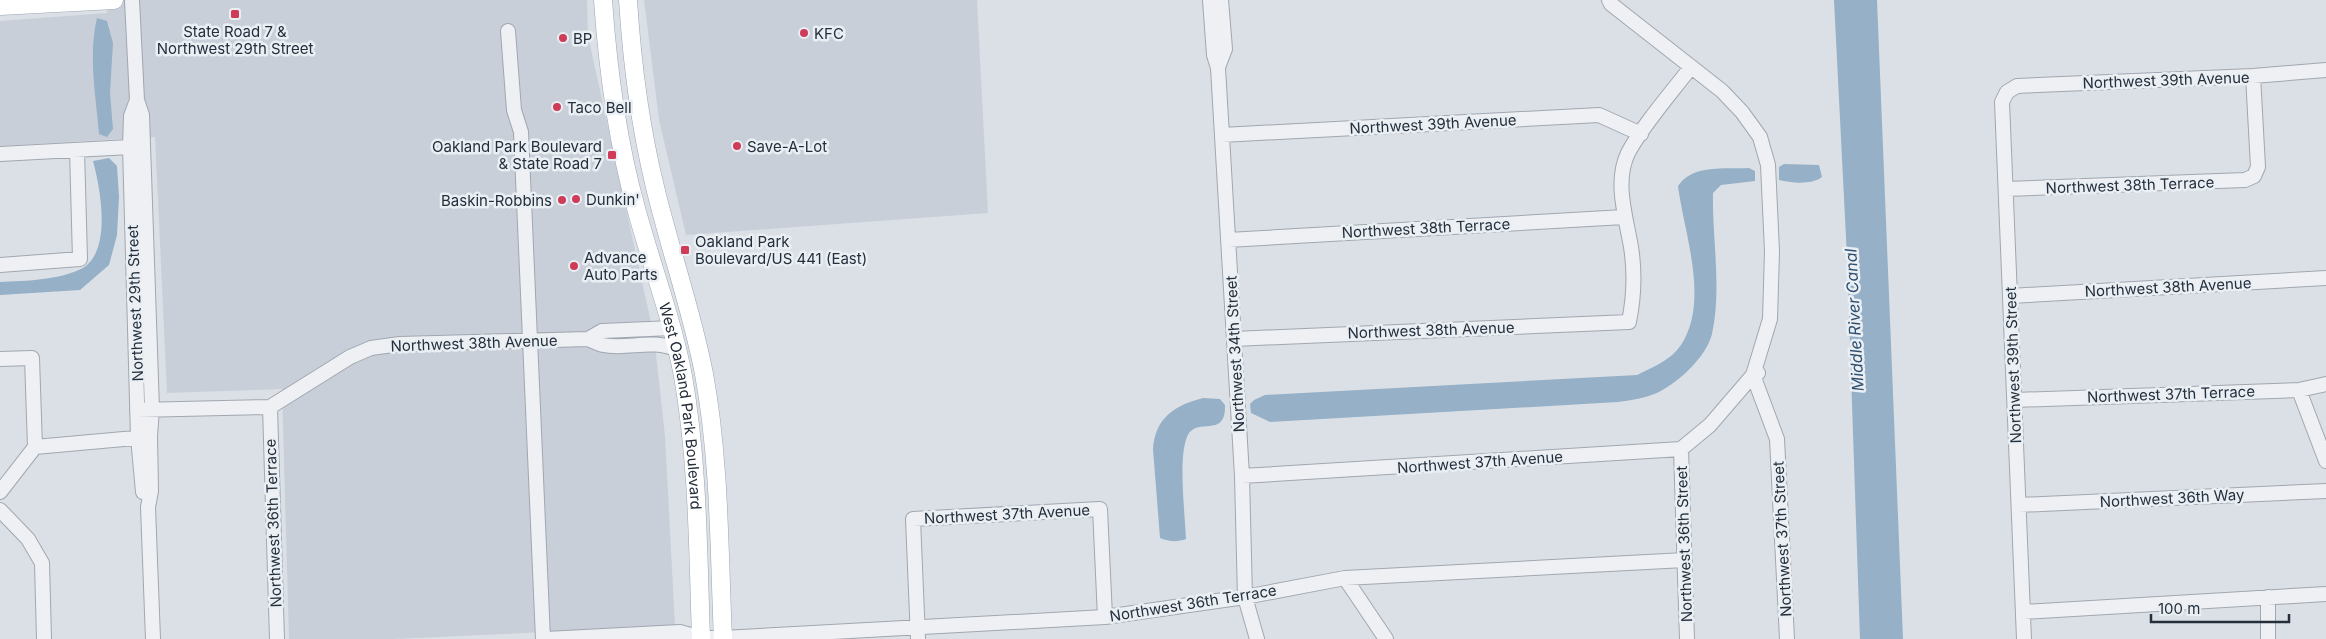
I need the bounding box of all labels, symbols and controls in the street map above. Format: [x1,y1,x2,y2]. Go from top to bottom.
marker: State Road 7 & Northwest 29th Street [229,8,241,20]
place label: State Road 7 & Northwest 29th Street [157,22,313,58]
place label: KFC [814,24,844,43]
marker: KFC [798,27,810,39]
place label: BP [573,29,592,48]
marker: BP [557,32,569,44]
street label: Northwest 39th Avenue [2082,68,2250,92]
place label: Taco Bell [567,98,632,117]
marker: Taco Bell [551,101,563,113]
street label: Northwest 39th Avenue [1349,110,1517,138]
place label: Oakland Park Boulevard & State Road 7 [432,137,602,173]
place label: Save-A-Lot [747,137,827,156]
marker: Save-A-Lot [731,140,743,152]
marker: Oakland Park Boulevard & State Road 7 [606,149,618,161]
street label: Northwest 38th Terrace [2045,173,2215,197]
place label: Dunkin' [586,190,640,209]
place label: Baskin-Robbins [441,191,552,210]
marker: Dunkin' [570,193,582,205]
marker: Baskin-Robbins [556,194,568,206]
street label: Northwest 38th Terrace [1341,214,1511,242]
street label: Northwest 29th Street [123,224,147,382]
place label: Oakland Park Boulevard/US 441 (East) [695,232,867,268]
marker: Oakland Park Boulevard/US 441 (East) [679,244,691,256]
place label: Advance Auto Parts [584,248,658,284]
water label: Middle River Canal [1840,248,1868,392]
marker: Advance Auto Parts [568,260,580,272]
street label: Northwest 38th Avenue [2084,273,2252,301]
street label: Northwest 34th Street [1221,275,1249,433]
street label: Northwest 39th Street [2001,286,2025,444]
street label: West Oakland Park Boulevard [655,300,706,510]
street label: Northwest 38th Avenue [1347,318,1515,342]
street label: Northwest 38th Avenue [390,331,558,355]
street label: Northwest 37th Terrace [2087,382,2255,406]
street label: Northwest 36th Terrace [261,438,285,608]
street label: Northwest 37th Avenue [1396,447,1564,477]
street label: Northwest 37th Street [1768,461,1796,617]
street label: Northwest 36th Street [1672,465,1696,623]
street label: Northwest 36th Way [2099,485,2245,511]
street label: Northwest 37th Avenue [924,500,1090,528]
street label: Northwest 36th Terrace [1108,580,1278,626]
scale bar [2151,592,2288,624]
text: 100 m [2158,599,2200,618]

